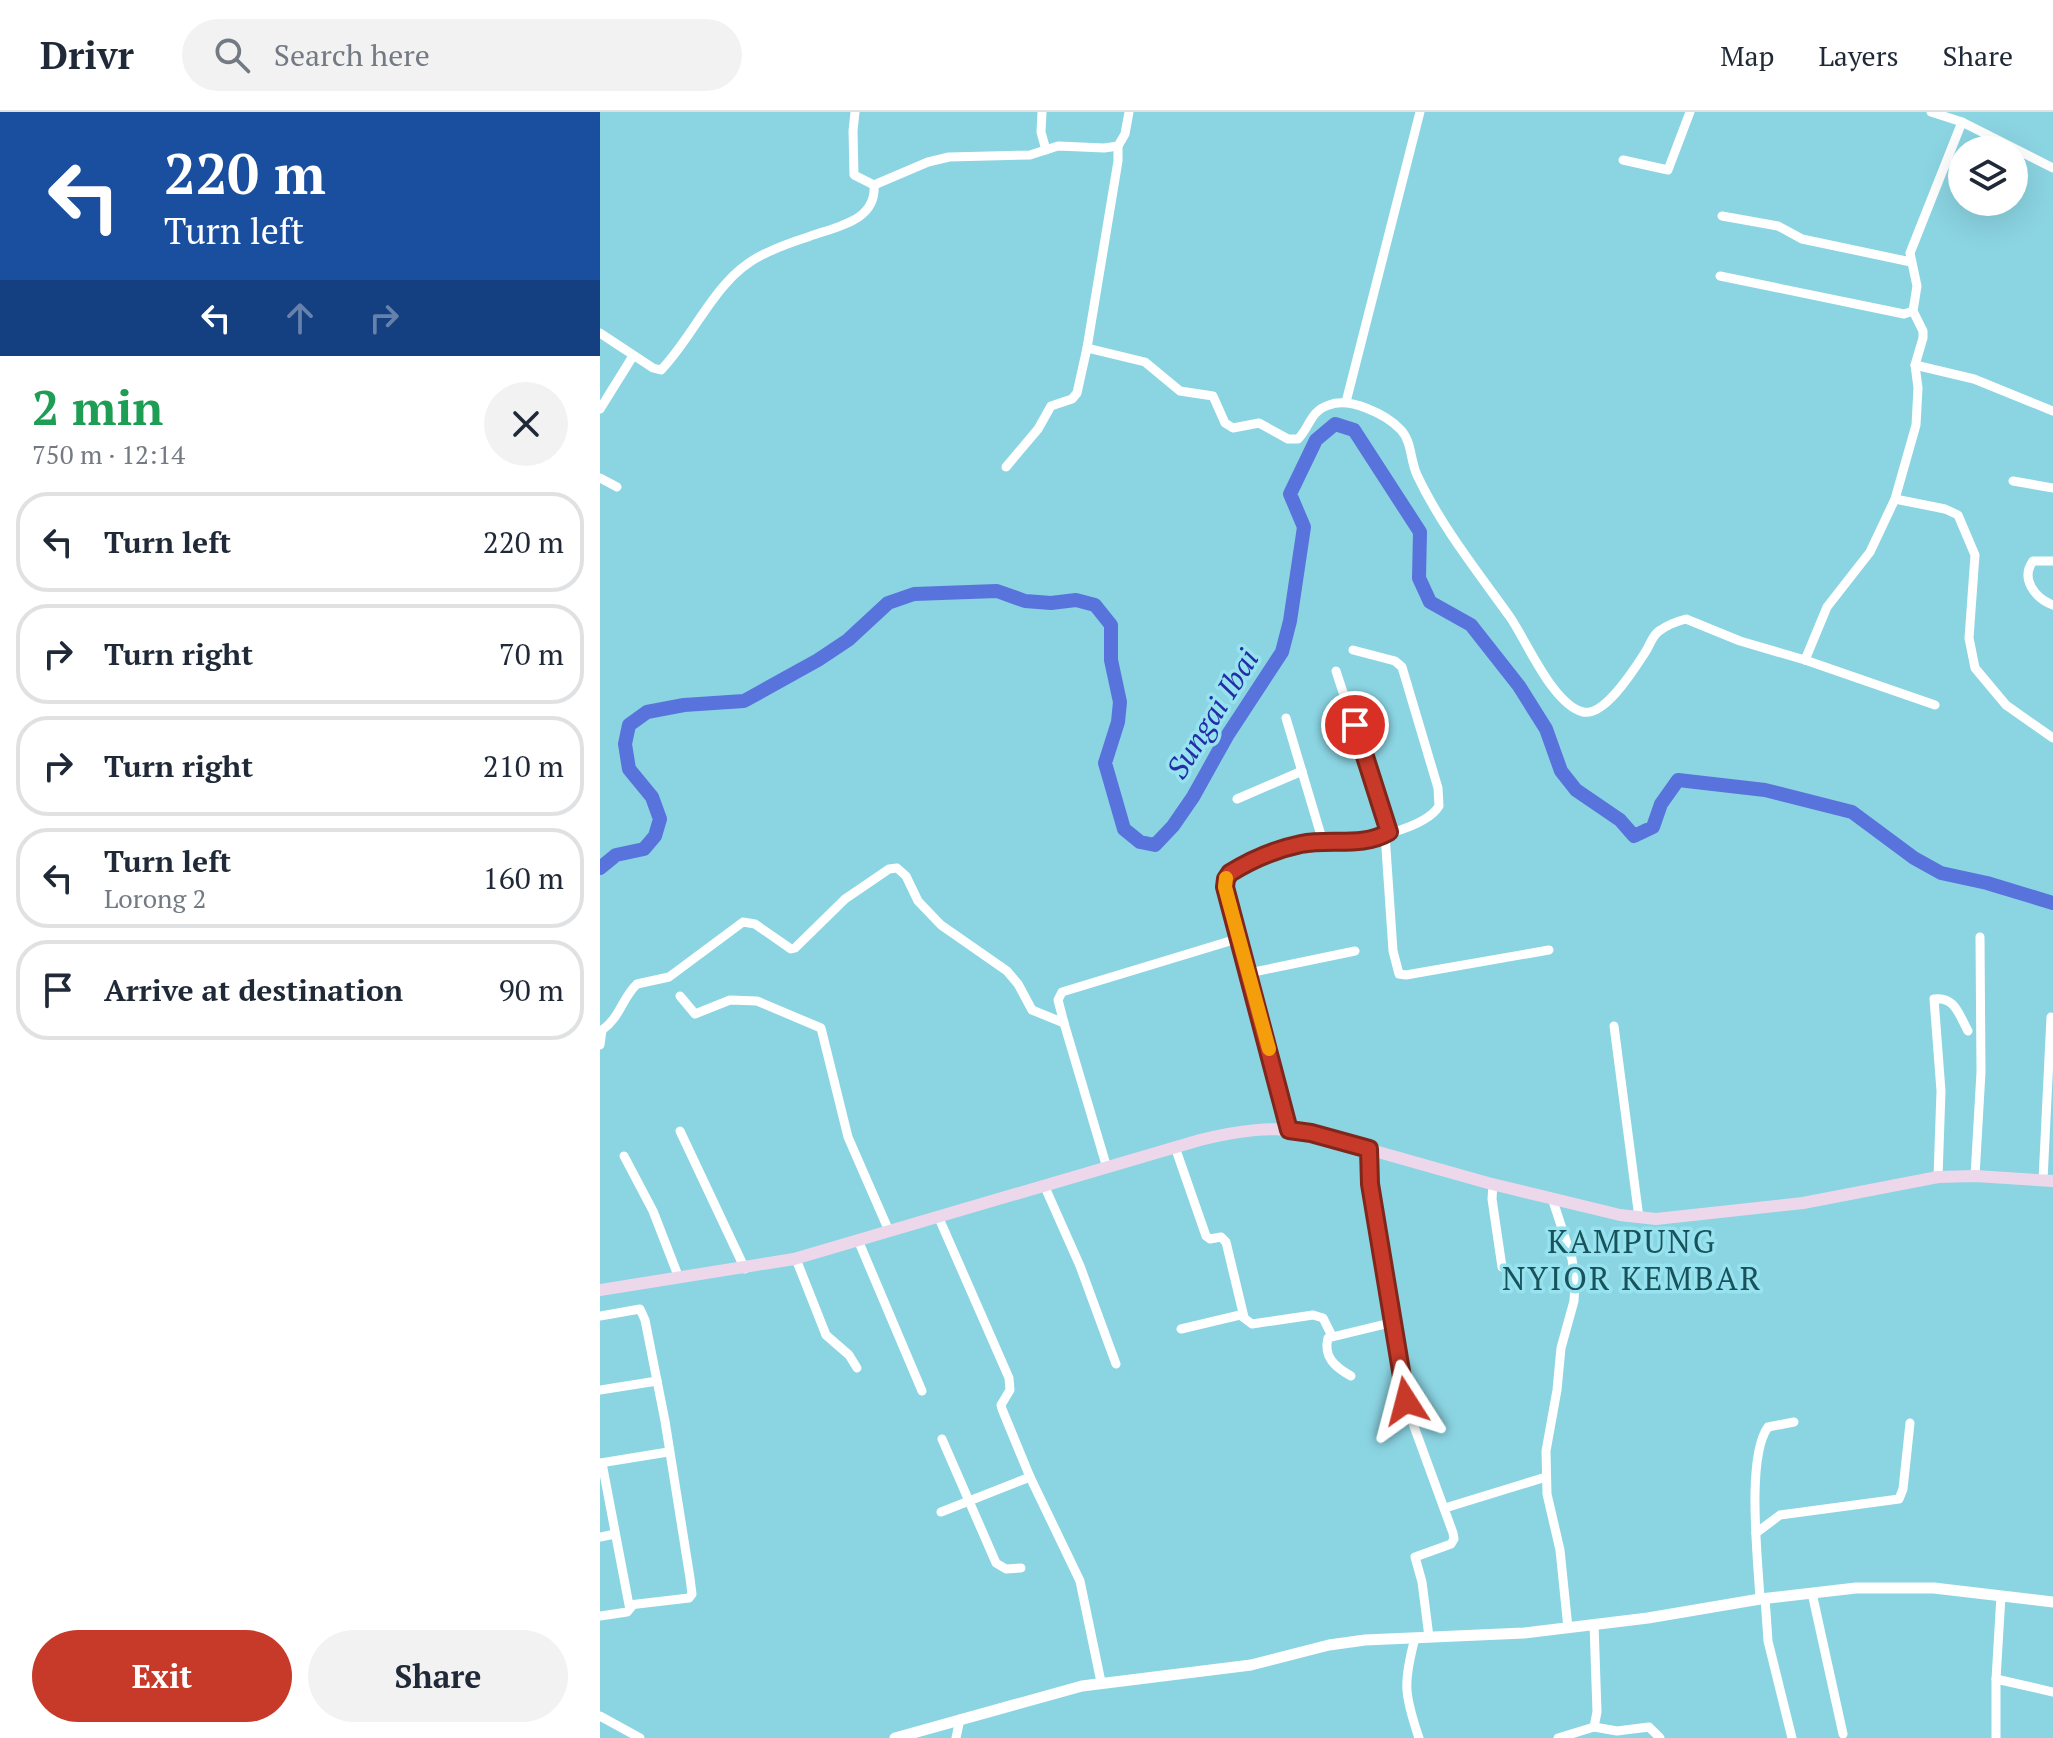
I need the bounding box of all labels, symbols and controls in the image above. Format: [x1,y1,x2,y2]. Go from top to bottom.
search box [182,19,742,91]
text: Drivr [40,30,134,80]
icon: search [210,33,254,77]
text: Search here [274,35,430,75]
text: Map [1720,37,1774,74]
text: Layers [1818,37,1899,74]
text: Share [1943,37,2013,74]
text: 220 m [164,136,326,210]
map controls [1948,136,2028,216]
button: layers [1948,136,2028,216]
icon: left [32,144,136,248]
text: Turn left [164,207,304,254]
icon: left [194,296,238,340]
icon: ahead [278,296,322,340]
icon: right [362,296,406,340]
text: 2 min [32,375,163,439]
button: close [484,382,568,466]
text: 750 m · 12:14 [32,437,185,471]
icon: left [36,520,80,564]
text: Turn left [104,522,231,562]
text: 220 m [483,522,564,562]
icon: right [36,632,80,676]
text: Turn right [104,634,253,674]
text: 70 m [499,634,564,674]
water label: Sungai Ibai [1157,641,1268,786]
pin [1321,691,1389,759]
icon: arrive [1333,703,1377,747]
icon: right [36,744,80,788]
text: Turn right [104,746,253,786]
text: 210 m [483,746,564,786]
text: Turn left [104,841,231,881]
icon: left [36,856,80,900]
text: 160 m [483,858,564,898]
text: Lorong 2 [104,881,206,915]
icon: arrive [36,968,80,1012]
text: Arrive at destination [104,970,403,1010]
text: 90 m [499,970,564,1010]
district label: KAMPUNG NYIOR KEMBAR [1502,1220,1762,1299]
position arrow [1364,1359,1448,1443]
button: Exit [32,1630,292,1722]
button: Share [308,1630,568,1722]

